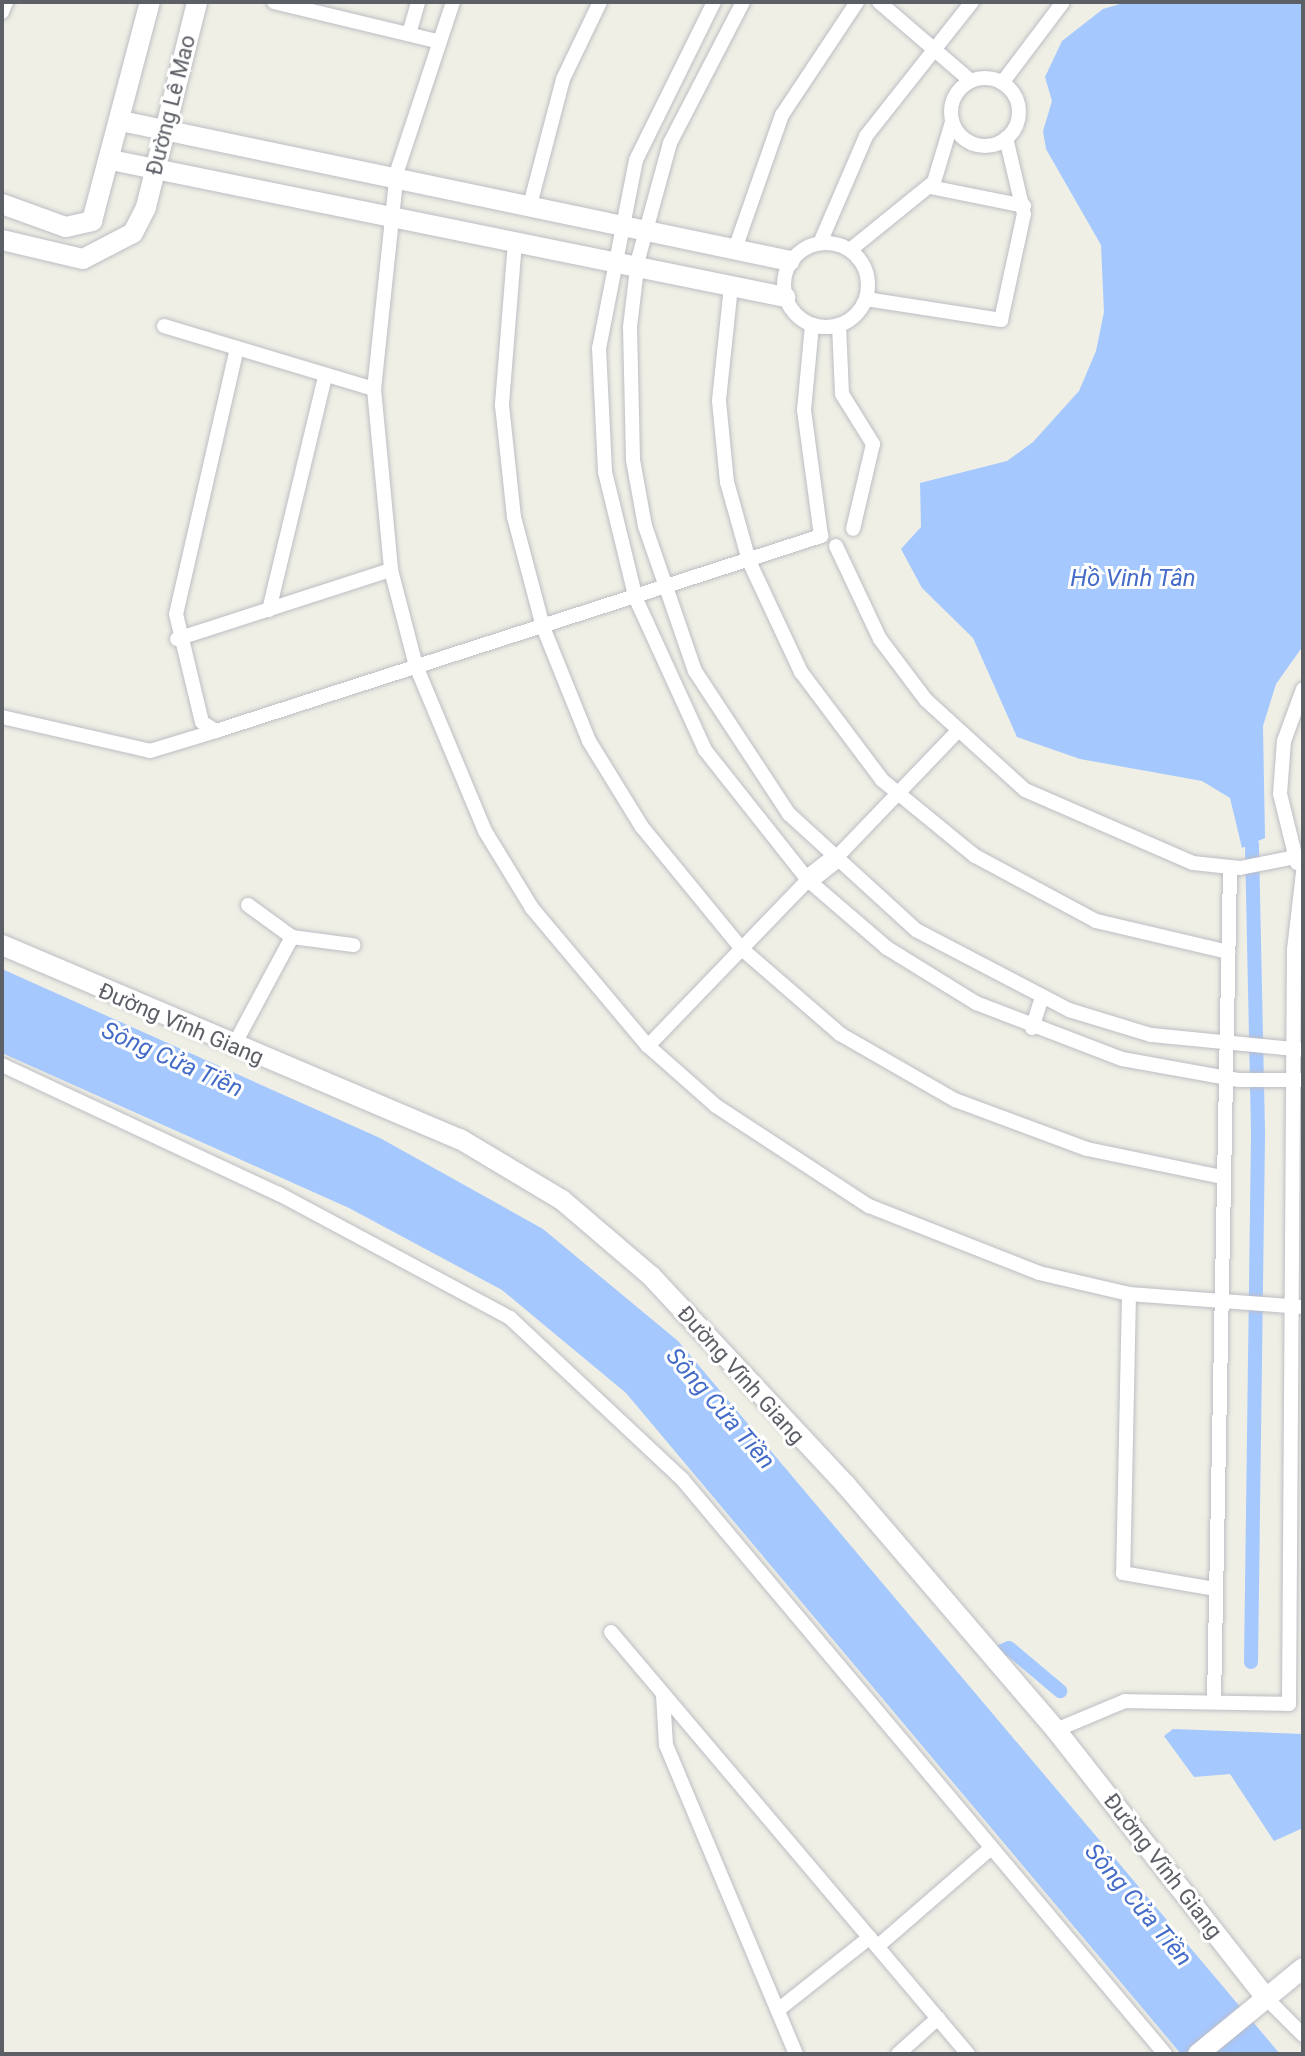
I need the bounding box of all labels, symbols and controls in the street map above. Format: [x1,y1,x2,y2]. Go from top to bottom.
street label: Đường Lê Mao [141,32,201,178]
water label: Hồ Vinh Tân [1070,565,1196,593]
street label: Đường Vĩnh Giang [94,977,268,1071]
water label: Sông Cửa Tiền [97,1016,247,1104]
street label: Đường Vĩnh Giang [672,1300,810,1450]
water label: Sông Cửa Tiền [659,1342,781,1476]
street label: Đường Vĩnh Giang [1098,1788,1228,1944]
water label: Sông Cửa Tiền [1078,1838,1198,1972]

